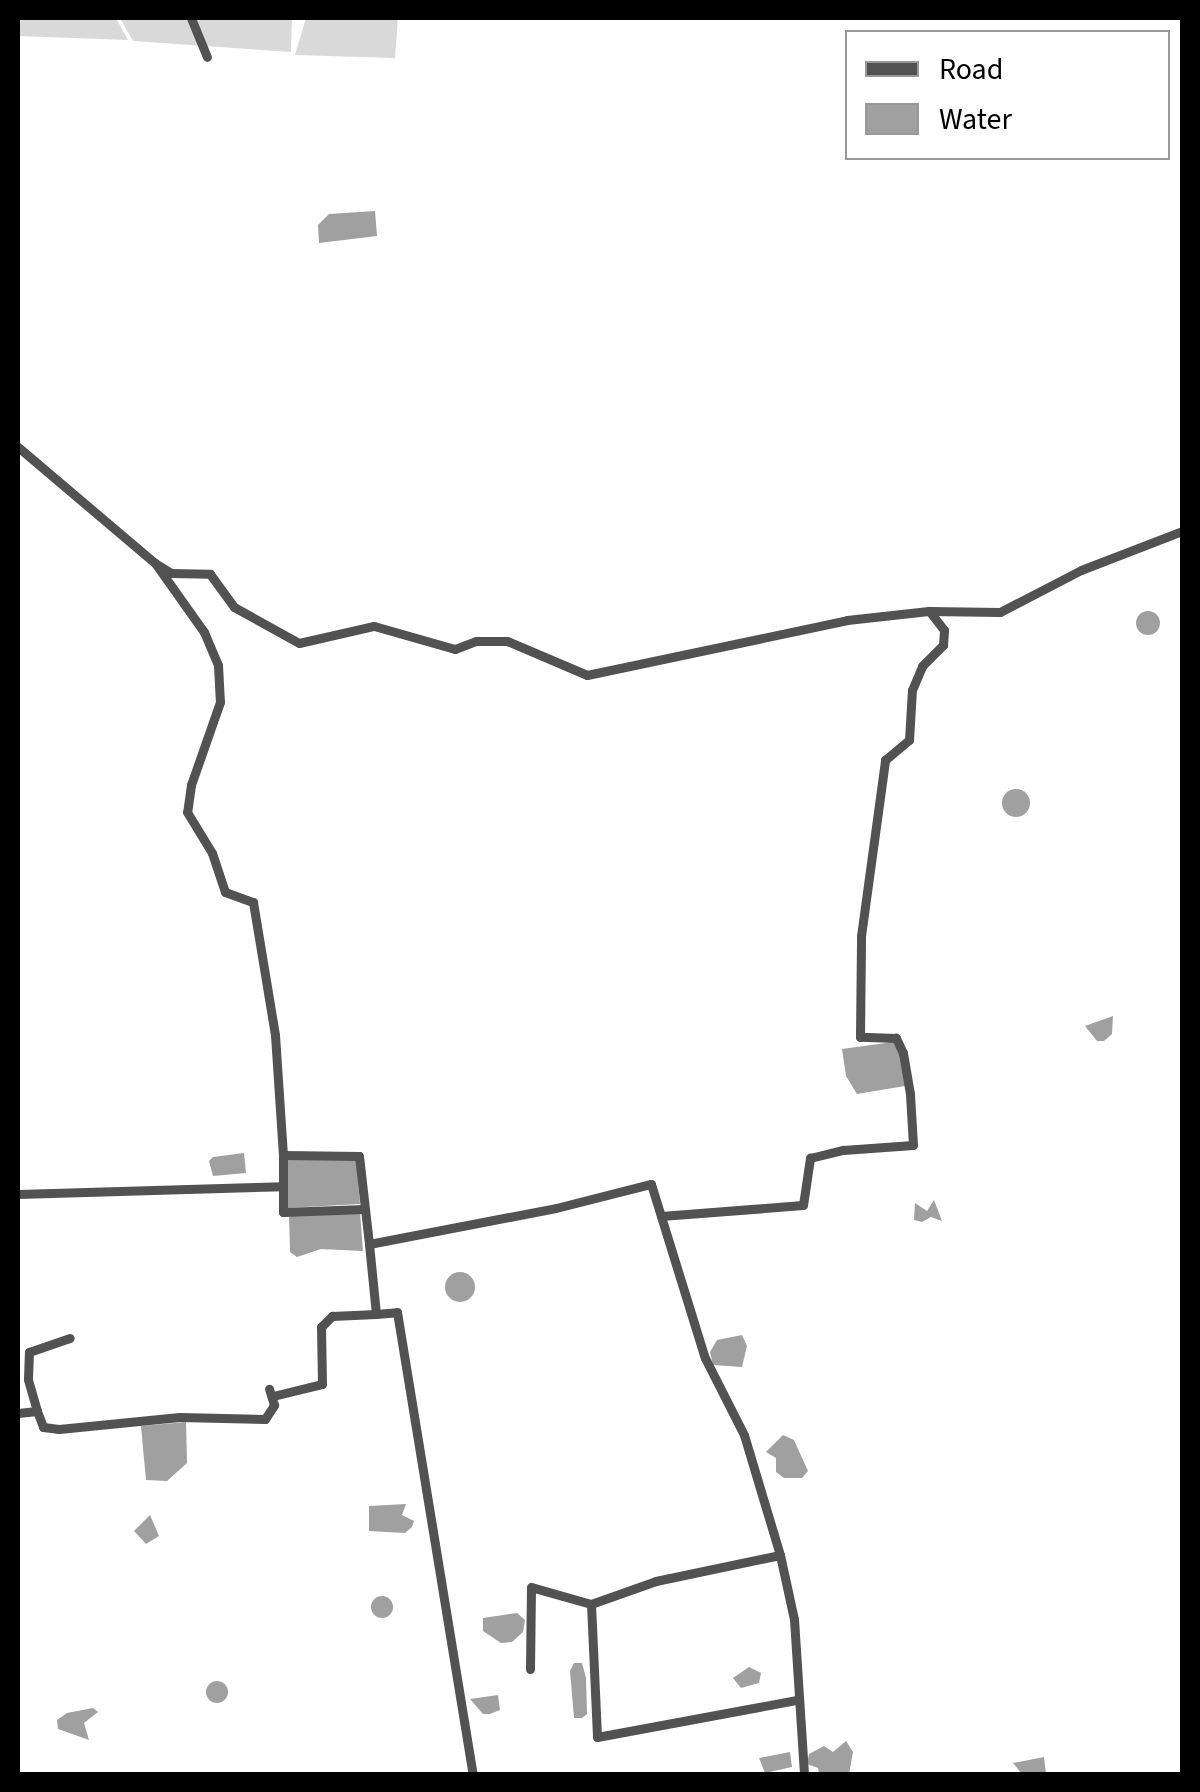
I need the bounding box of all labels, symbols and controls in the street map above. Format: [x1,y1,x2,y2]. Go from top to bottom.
legend [845,30,1170,160]
text: Road [939,48,1003,91]
text: Water [939,98,1012,141]

